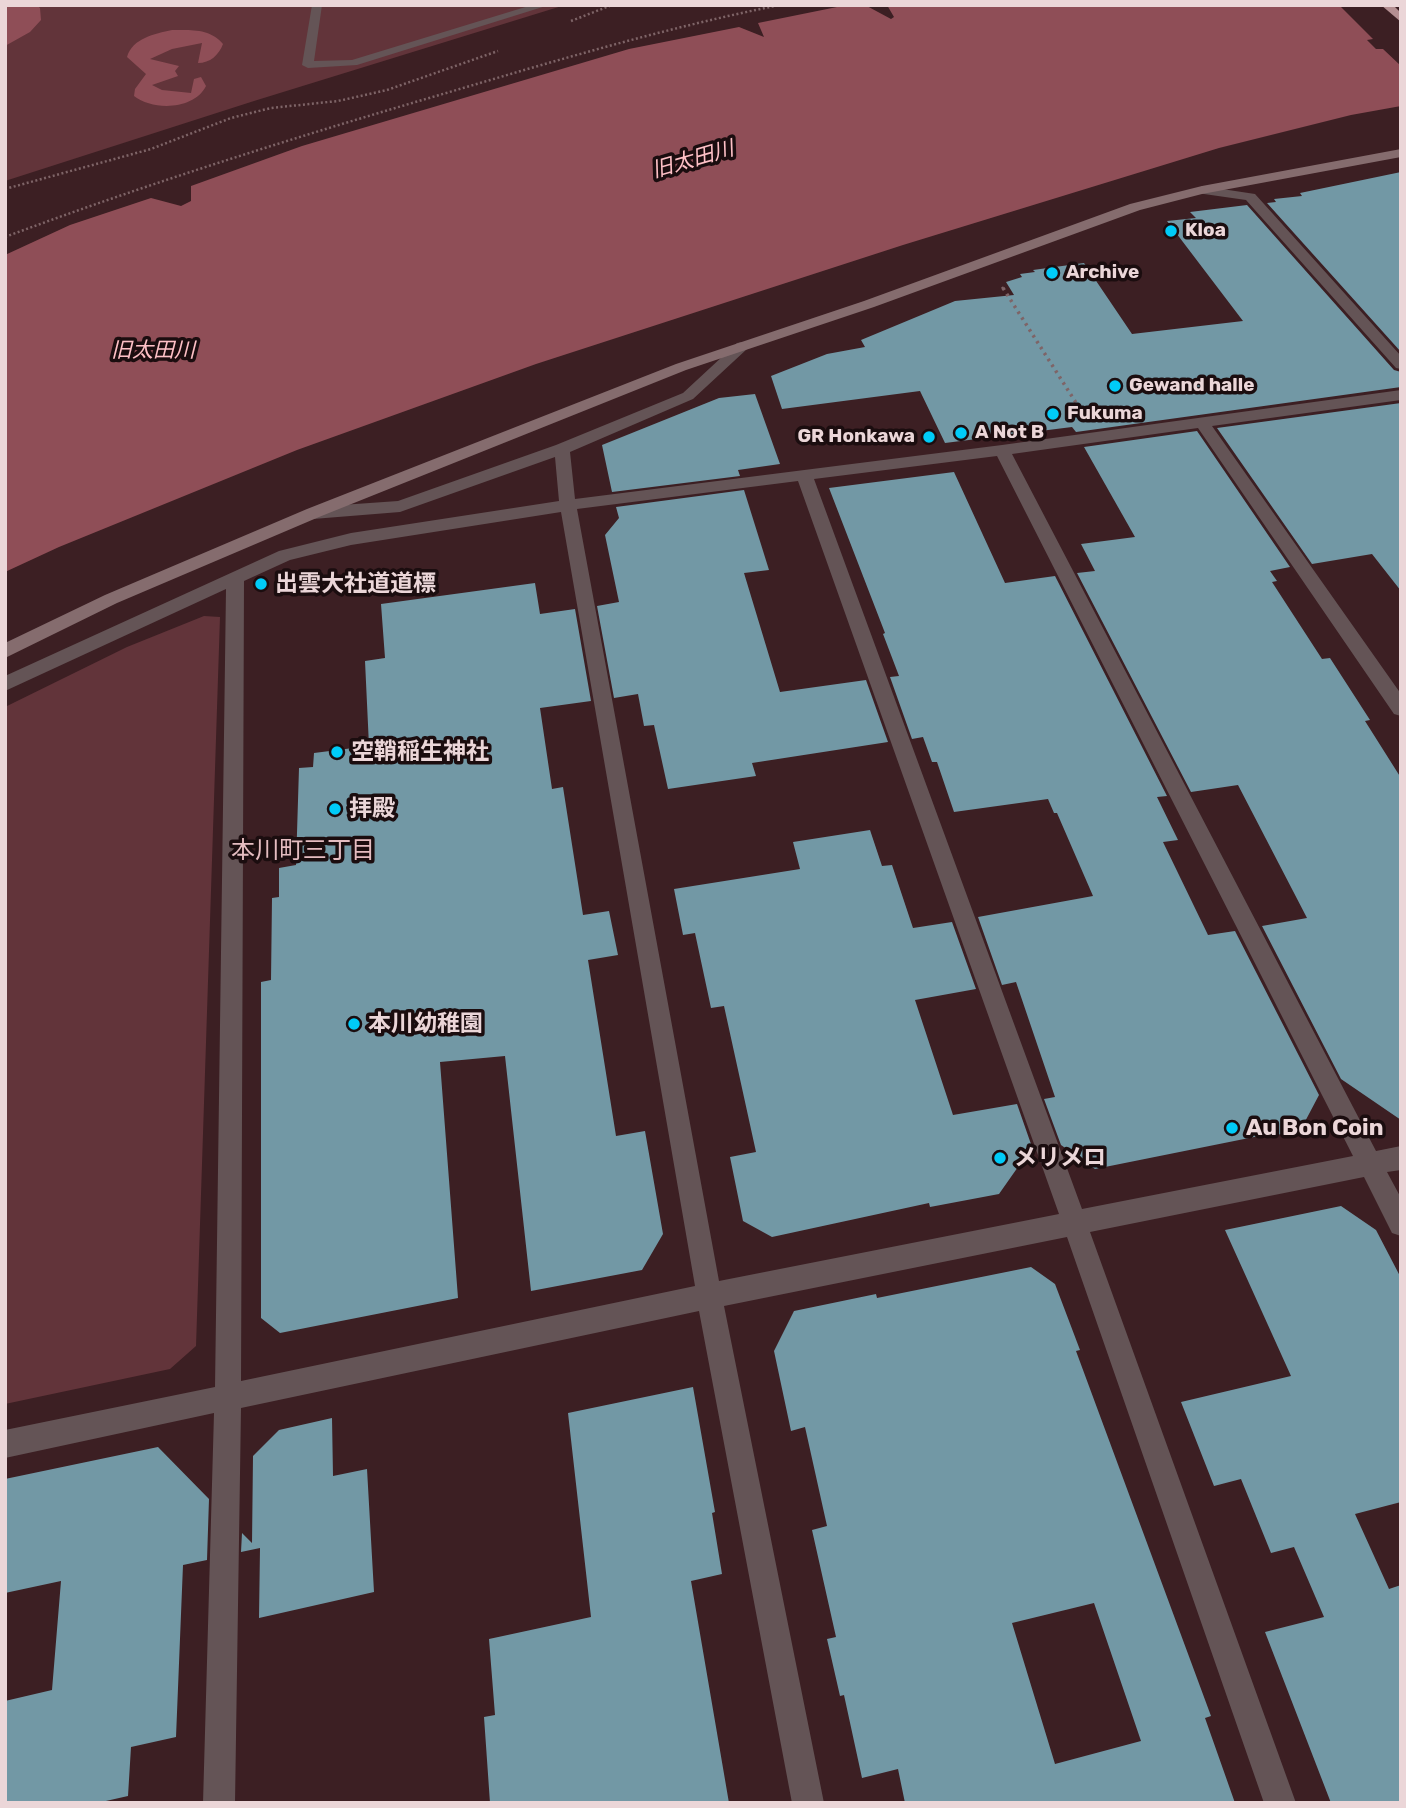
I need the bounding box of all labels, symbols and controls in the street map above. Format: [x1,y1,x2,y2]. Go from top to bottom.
water label: 旧太田川 [649,136,737,184]
place label: Kloa [1185,220,1226,242]
marker: Kloa [1163,223,1179,239]
place label: Archive [1066,262,1139,284]
marker: Archive [1044,265,1060,281]
water label: 旧太田川 [111,338,195,364]
place label: Gewand halle [1129,375,1254,397]
marker: Gewand halle [1107,378,1123,394]
place label: Fukuma [1067,403,1143,425]
marker: Fukuma [1045,406,1061,422]
place label: A Not B [975,422,1044,444]
marker: A Not B [953,425,969,441]
place label: GR Honkawa [797,426,915,448]
marker: GR Honkawa [921,429,937,445]
place label: 出雲大社道道標 [275,570,436,598]
marker: 出雲大社道道標 [253,576,269,592]
place label: 空鞘稲生神社 [351,738,489,766]
marker: 空鞘稲生神社 [329,744,345,760]
place label: 拝殿 [349,795,395,823]
marker: 拝殿 [327,801,343,817]
district label: 本川町三丁目 [231,837,375,865]
place label: 本川幼稚園 [368,1010,483,1038]
marker: 本川幼稚園 [346,1016,362,1032]
place label: Au Bon Coin [1246,1114,1383,1142]
marker: Au Bon Coin [1224,1120,1240,1136]
place label: メリメロ [1014,1144,1106,1172]
marker: メリメロ [992,1150,1008,1166]

